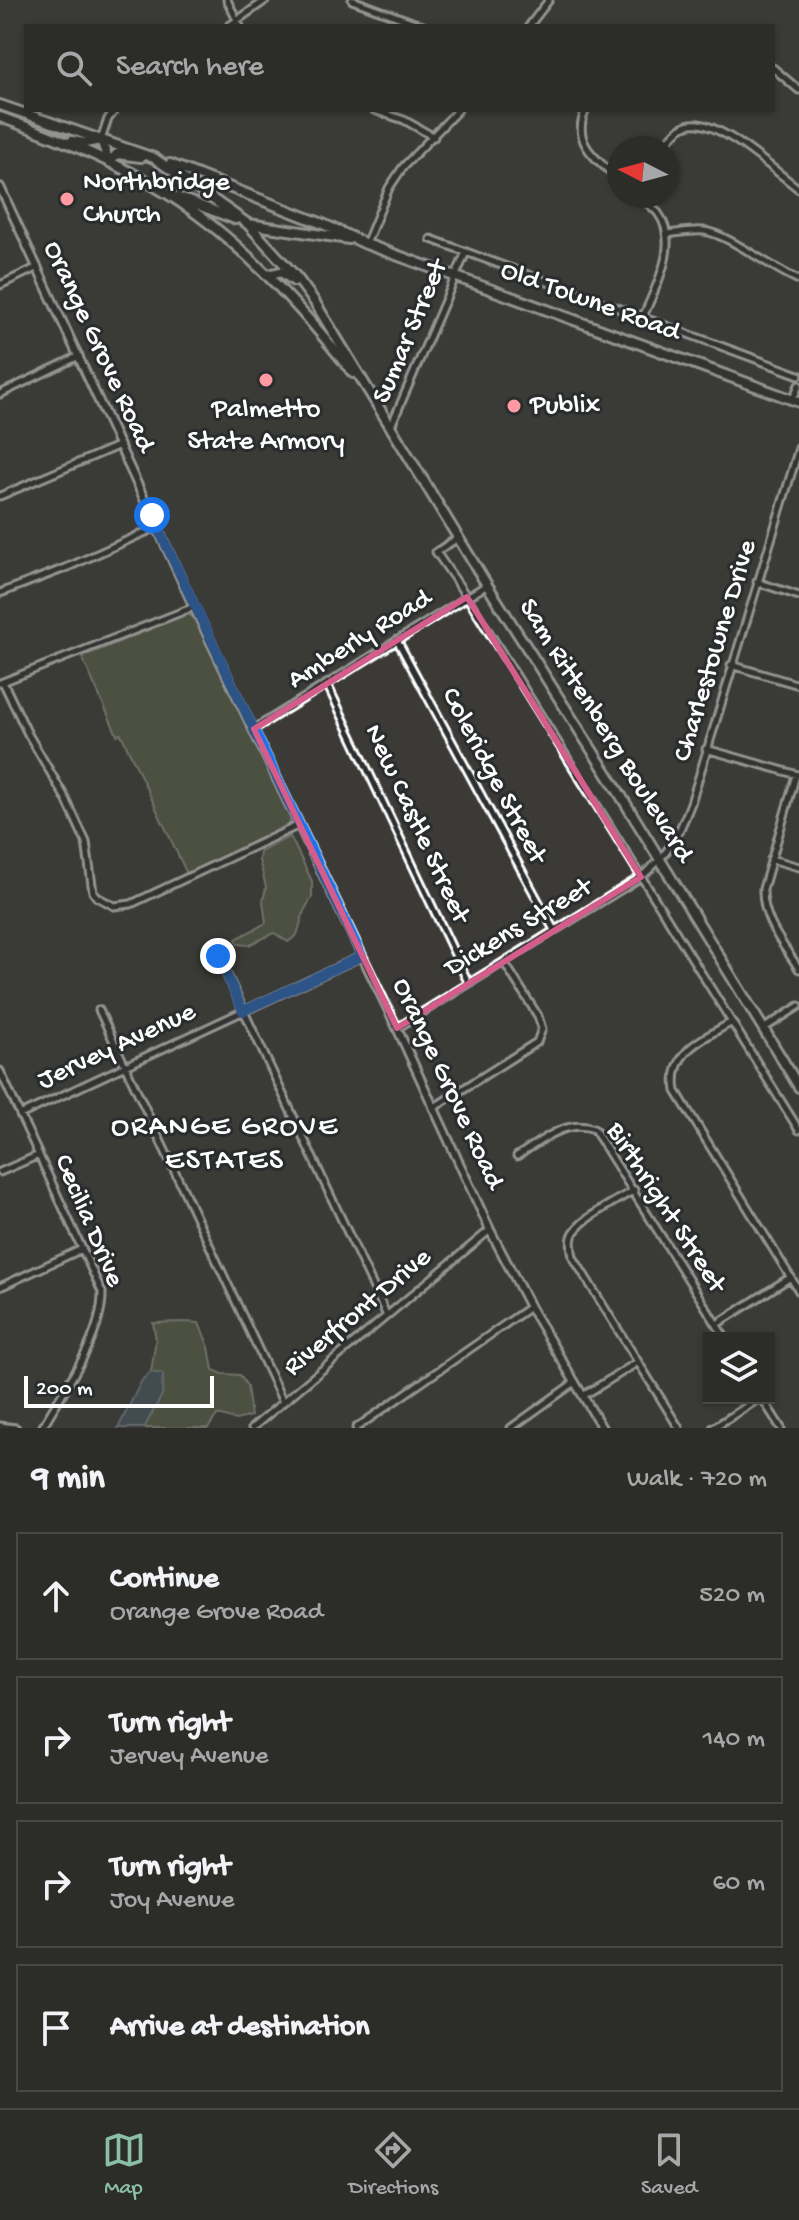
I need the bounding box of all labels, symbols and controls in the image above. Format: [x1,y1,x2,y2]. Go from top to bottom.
search box [24,24,775,112]
icon: search [52,46,96,90]
text: Search here [116,51,264,86]
north arrow [607,136,679,208]
place label: Northbridge Church [83,167,230,232]
marker: Northbridge Church [58,190,76,208]
street label: Orange Grove Road [35,236,163,460]
street label: Sumar Street [366,253,457,409]
street label: Old Towne Road [496,254,687,351]
marker: Palmetto State Armory [257,371,275,389]
place label: Publix [529,390,601,423]
place label: Palmetto State Armory [187,394,345,459]
marker: Publix [505,397,523,415]
route start [134,497,170,533]
street label: Charlestowne Drive [667,536,766,766]
street label: Amberly Road [282,581,440,697]
street label: Sam Rittenberg Boulevard [510,593,701,871]
street label: Coleridge Street [433,682,554,872]
street label: New Castle Street [356,719,478,931]
street label: Dickens Street [438,870,601,986]
route end [200,938,236,974]
street label: Orange Grove Road [384,973,512,1197]
street label: Jervey Avenue [33,996,202,1098]
district label: ORANGE GROVE ESTATES [111,1111,339,1180]
street label: Birthright Street [597,1116,734,1302]
street label: Cecilia Drive [45,1150,131,1293]
street label: Riverfront Drive [277,1241,439,1384]
map controls [703,1332,775,1404]
button: layers [703,1332,775,1404]
scale bar [24,1372,214,1408]
text: 200 m [36,1377,93,1403]
text: 9 min [32,1460,105,1500]
text: Walk · 720 m [627,1465,767,1496]
text: Continue [110,1563,219,1598]
icon: ahead [34,1574,78,1618]
text: 520 m [699,1581,765,1612]
text: Orange Grove Road [110,1598,323,1629]
text: Turn right [110,1707,230,1742]
icon: right [34,1718,78,1762]
text: 140 m [703,1725,765,1756]
text: Jervey Avenue [110,1742,268,1773]
text: Turn right [110,1851,230,1886]
icon: right [34,1862,78,1906]
text: 60 m [712,1869,765,1900]
text: Joy Avenue [110,1886,234,1917]
icon: arrive [34,2006,78,2050]
text: Arrive at destination [110,2011,370,2046]
tab: Map [102,2128,146,2202]
tab: Directions [349,2128,438,2202]
tab: Saved [641,2128,697,2202]

